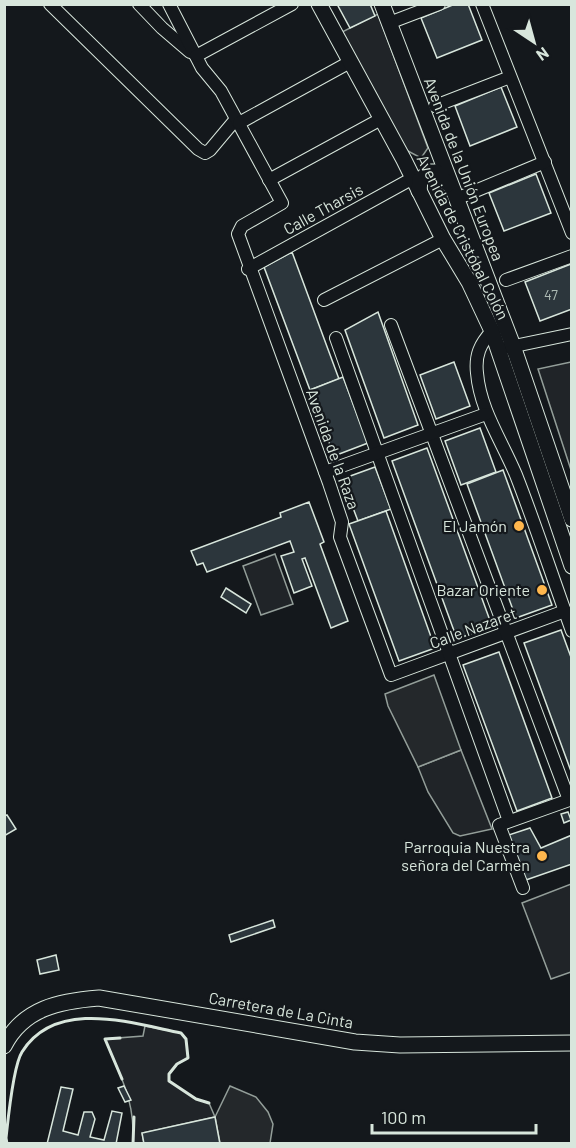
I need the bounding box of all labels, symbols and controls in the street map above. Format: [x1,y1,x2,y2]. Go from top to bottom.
north arrow [504,12,564,72]
text: N [533,44,553,65]
street label: Avenida de la Unión Europea [421,74,508,263]
street label: Avenida de Cristóbal Colón [413,151,513,323]
street label: Calle Tharsis [280,179,366,238]
house number: 47 [544,286,558,303]
street label: Avenida de la Raza [303,386,364,512]
place label: El Jamón [443,516,507,535]
marker: El Jamón [512,519,526,533]
place label: Bazar Oriente [436,580,530,599]
marker: Bazar Oriente [535,583,549,597]
street label: Calle Nazaret [427,603,519,652]
place label: Parroquia Nuestra señora del Carmen [401,837,530,874]
marker: Parroquia Nuestra señora del Carmen [535,849,549,863]
street label: Carretera de La Cinta [207,987,355,1032]
scale bar [372,1097,536,1135]
text: 100 m [381,1106,426,1128]

